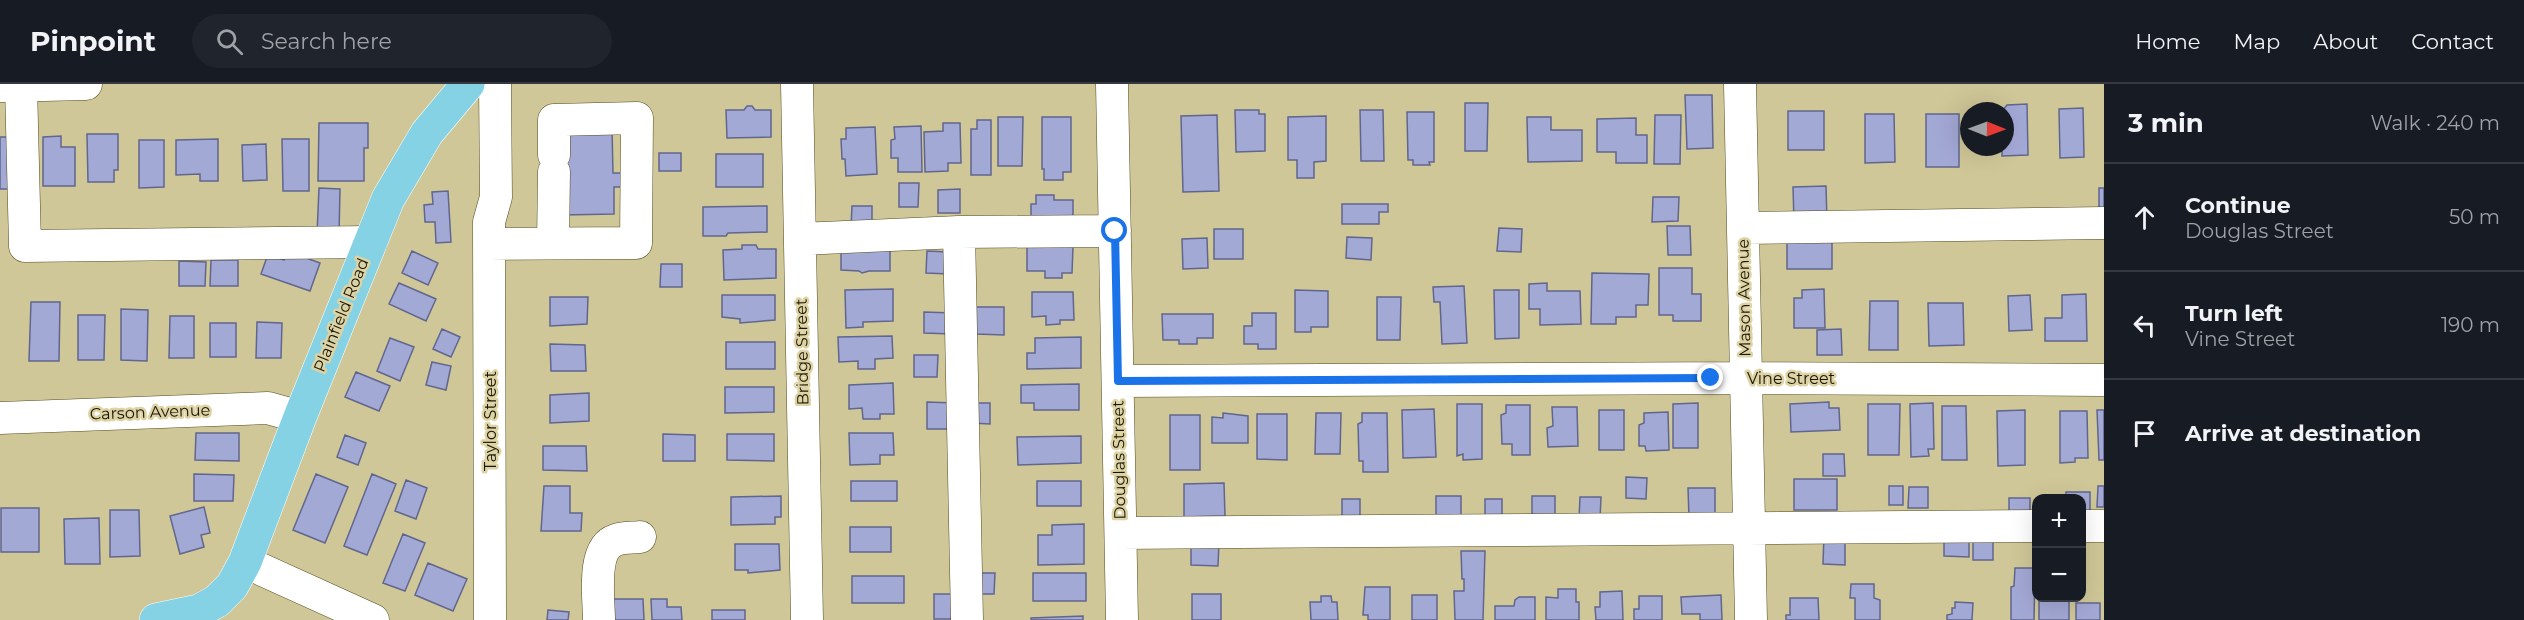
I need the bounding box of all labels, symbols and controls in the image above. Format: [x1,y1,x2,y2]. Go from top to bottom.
search box [192,14,612,68]
text: Pinpoint [30,24,156,58]
icon: search [213,25,246,58]
text: Search here [261,28,392,55]
text: Home [2135,29,2200,54]
text: Map [2233,29,2280,54]
text: About [2313,29,2378,54]
text: Contact [2411,29,2494,54]
north arrow [1960,102,2014,156]
text: 3 min [2128,107,2204,139]
text: Walk · 240 m [2370,111,2500,135]
text: Continue [2185,192,2291,219]
icon: ahead [2128,201,2161,234]
text: 50 m [2449,205,2500,229]
route start [1101,217,1127,243]
text: Douglas Street [2185,219,2334,243]
street label: Mason Avenue [1733,239,1755,357]
street label: Plainfield Road [310,255,372,375]
street label: Bridge Street [792,298,812,406]
text: Turn left [2185,300,2283,327]
icon: left [2128,309,2161,342]
text: 190 m [2441,313,2500,337]
text: Vine Street [2185,327,2295,351]
route end [1697,364,1723,390]
street label: Vine Street [1747,369,1836,388]
street label: Taylor Street [481,371,500,471]
street label: Carson Avenue [90,400,210,424]
street label: Douglas Street [1108,400,1130,520]
icon: arrive [2128,417,2161,450]
text: Arrive at destination [2185,420,2421,447]
map controls [2032,494,2086,602]
button: + [2032,494,2086,548]
button: − [2032,548,2086,602]

